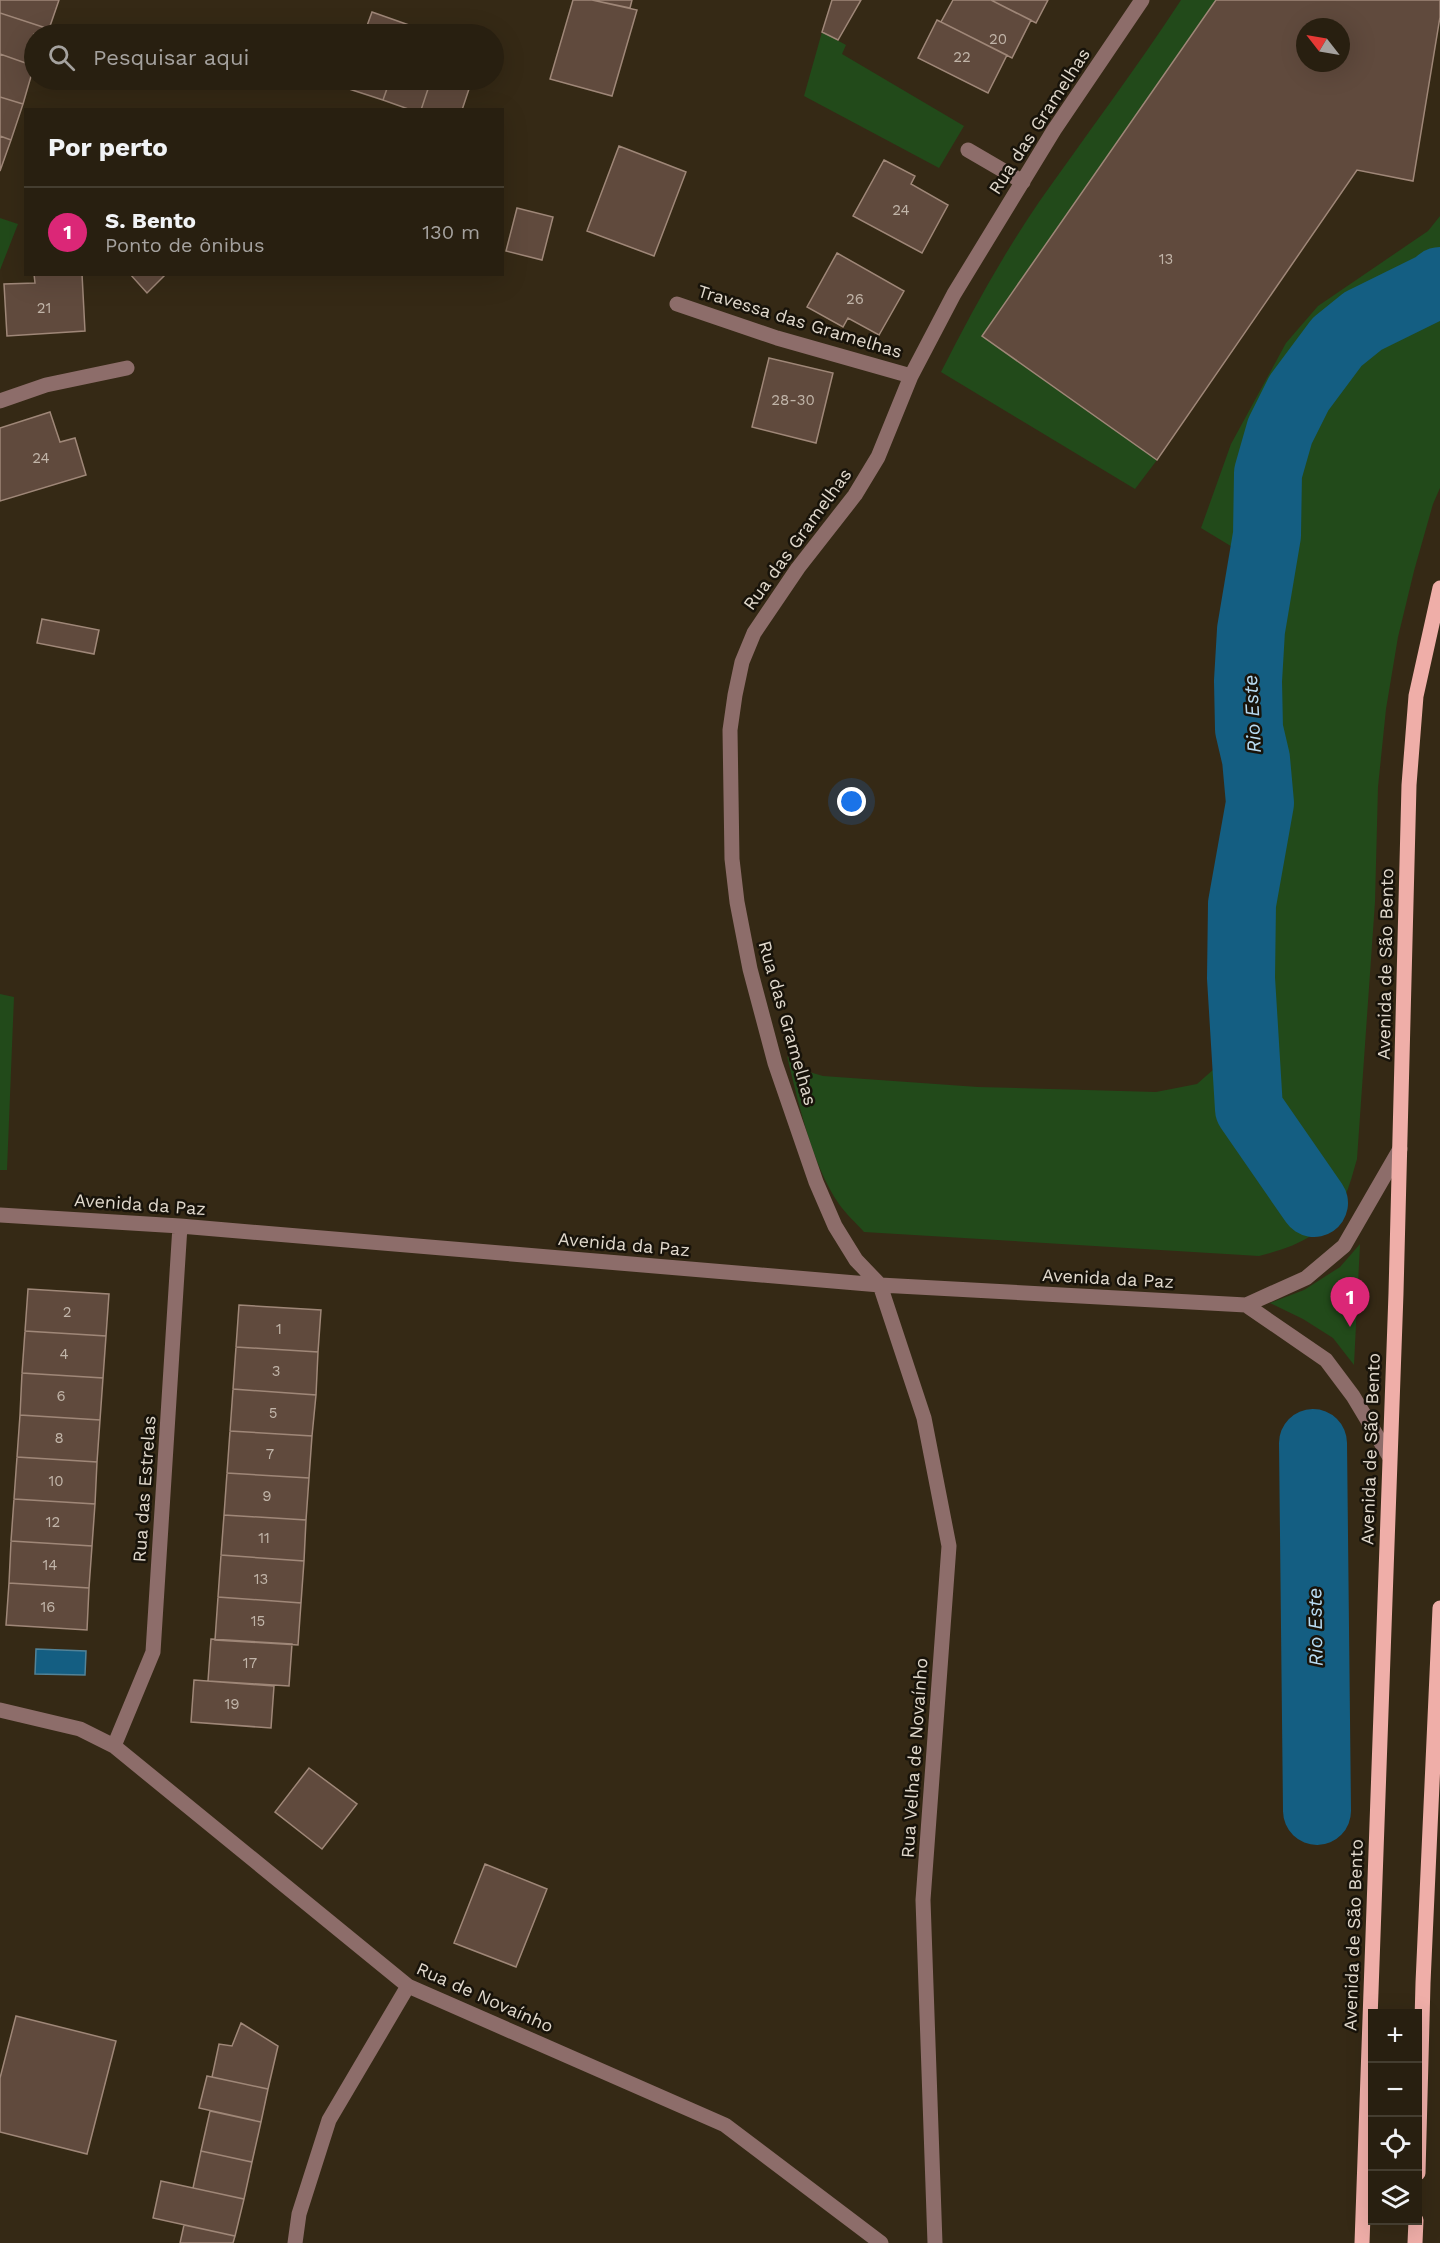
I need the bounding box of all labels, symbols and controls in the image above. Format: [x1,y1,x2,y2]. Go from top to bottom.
north arrow [1296,18,1350,72]
search box [24,24,504,90]
house number: 20 [989,30,1007,48]
icon: search [45,41,78,74]
street label: Rua das Gramelhas [984,44,1094,198]
text: Pesquisar aqui [93,45,249,70]
house number: 22 [953,48,971,66]
text: Por perto [48,132,168,162]
house number: 24 [892,201,910,219]
text: S. Bento [105,208,196,233]
text: 1 [63,220,72,244]
text: 130 m [422,220,480,244]
text: Ponto de ônibus [105,233,264,257]
house number: 13 [1159,250,1173,268]
street label: Travessa das Gramelhas [695,280,905,362]
house number: 26 [846,290,864,308]
house number: 21 [37,299,51,317]
house number: 28-30 [771,391,815,409]
house number: 24 [32,449,50,467]
street label: Rua das Gramelhas [739,464,855,614]
water label: Rio Este [1238,674,1266,754]
your location [837,787,866,816]
street label: Avenida de São Bento [1373,868,1397,1060]
street label: Rua das Gramelhas [754,938,822,1108]
street label: Avenida da Paz [73,1189,207,1219]
street label: Avenida da Paz [557,1228,691,1260]
street label: Avenida da Paz [1041,1264,1175,1292]
pin: 1 [1330,1278,1370,1327]
house number: 2 [63,1303,71,1321]
house number: 1 [276,1320,282,1338]
house number: 4 [59,1345,69,1363]
street label: Avenida de São Bento [1356,1353,1384,1545]
house number: 3 [272,1362,280,1380]
house number: 6 [56,1387,66,1405]
house number: 5 [269,1404,277,1422]
street label: Rua das Estrelas [128,1415,160,1563]
house number: 8 [54,1429,64,1447]
house number: 7 [266,1445,274,1463]
house number: 10 [48,1472,64,1490]
house number: 9 [262,1487,272,1505]
house number: 12 [46,1513,60,1531]
house number: 11 [258,1529,270,1547]
house number: 14 [42,1556,58,1574]
house number: 13 [254,1570,268,1588]
water label: Rio Este [1302,1588,1328,1666]
house number: 16 [41,1598,55,1616]
house number: 15 [251,1612,265,1630]
house number: 17 [243,1654,257,1672]
street label: Rua Velha de Novaínho [897,1657,931,1859]
house number: 19 [224,1695,240,1713]
street label: Avenida de São Bento [1339,1839,1367,2031]
street label: Rua de Novaínho [413,1957,557,2037]
map controls [1368,2009,1422,2225]
button: + [1368,2009,1422,2063]
button: − [1368,2063,1422,2117]
button: locate [1368,2117,1422,2171]
button: layers [1368,2171,1422,2225]

